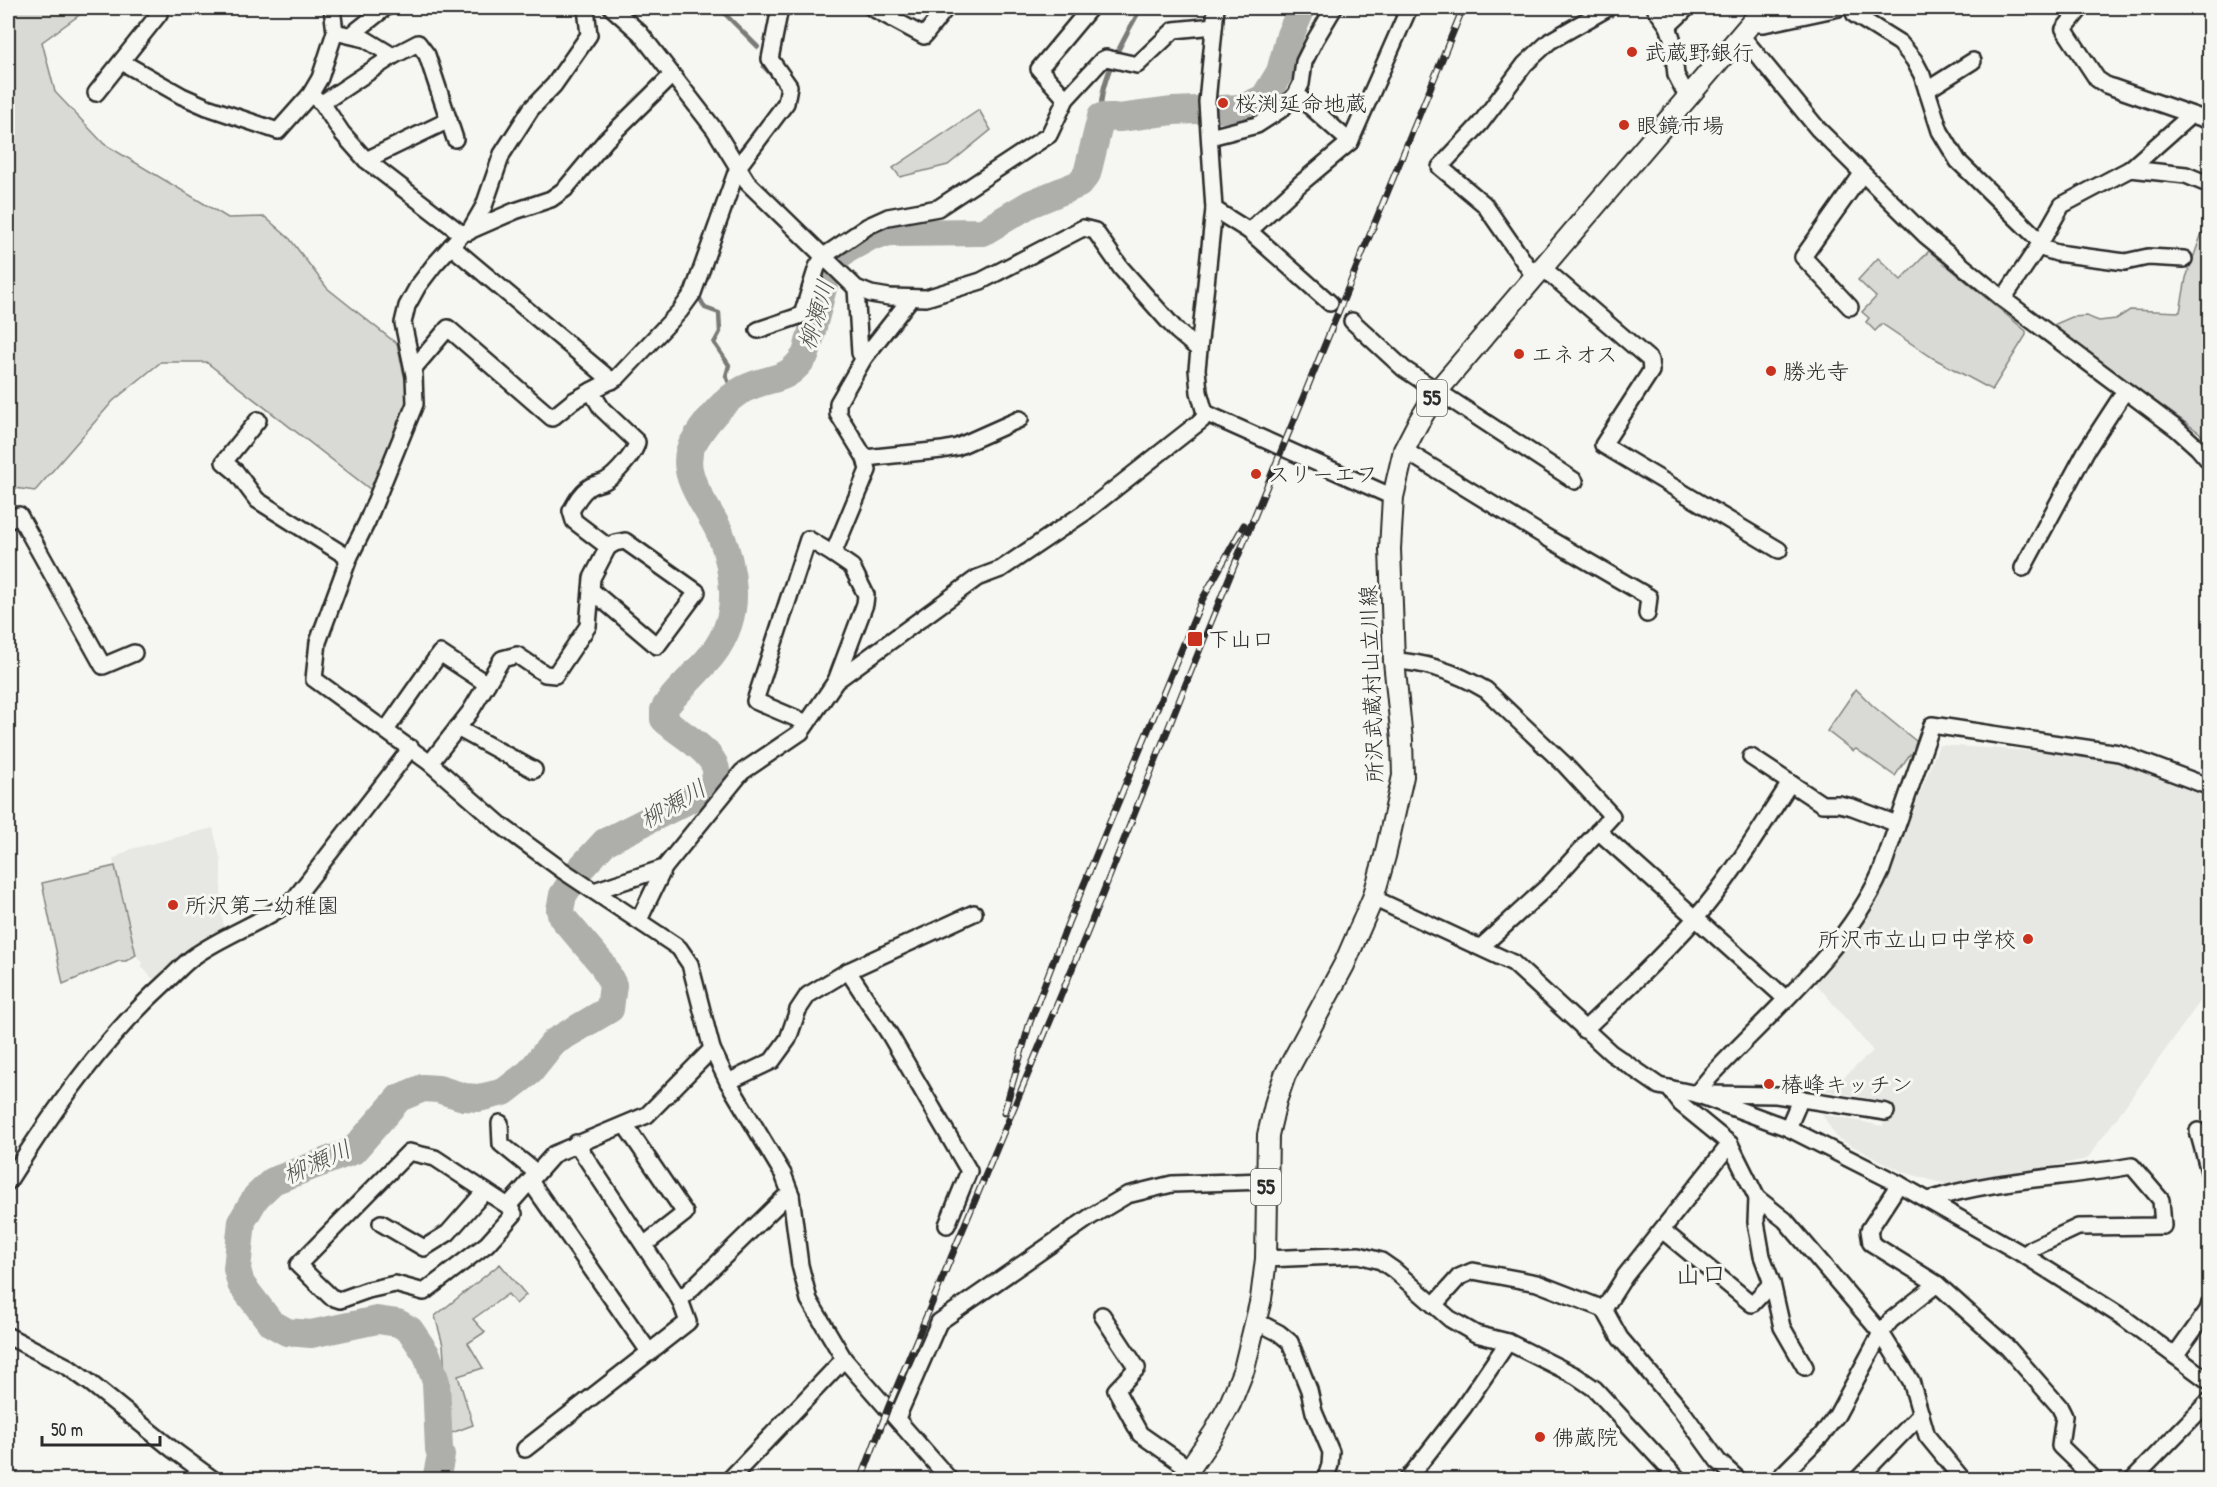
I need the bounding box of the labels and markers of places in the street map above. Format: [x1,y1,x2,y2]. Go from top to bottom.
place label: 武蔵野銀行 [1644,37,1754,67]
marker: 武蔵野銀行 [1625,45,1639,59]
place label: 桜渕延命地蔵 [1235,88,1367,118]
marker: 桜渕延命地蔵 [1216,96,1230,110]
place label: 眼鏡市場 [1636,110,1724,140]
marker: 眼鏡市場 [1617,118,1631,132]
place label: エネオス [1531,339,1618,369]
marker: エネオス [1512,347,1526,361]
place label: 勝光寺 [1783,356,1849,386]
marker: 勝光寺 [1764,364,1778,378]
place label: スリーエフ [1268,459,1378,489]
marker: スリーエフ [1249,467,1263,481]
place label: 下山口 [1208,624,1274,654]
marker: 下山口 [1186,630,1204,648]
place label: 所沢第二幼稚園 [185,890,339,920]
marker: 所沢第二幼稚園 [166,898,180,912]
place label: 所沢市立山口中学校 [1818,924,2016,954]
marker: 所沢市立山口中学校 [2021,932,2035,946]
place label: 椿峰キッチン [1781,1069,1913,1099]
marker: 椿峰キッチン [1762,1077,1776,1091]
place label: 佛蔵院 [1552,1422,1618,1452]
marker: 佛蔵院 [1533,1430,1547,1444]

